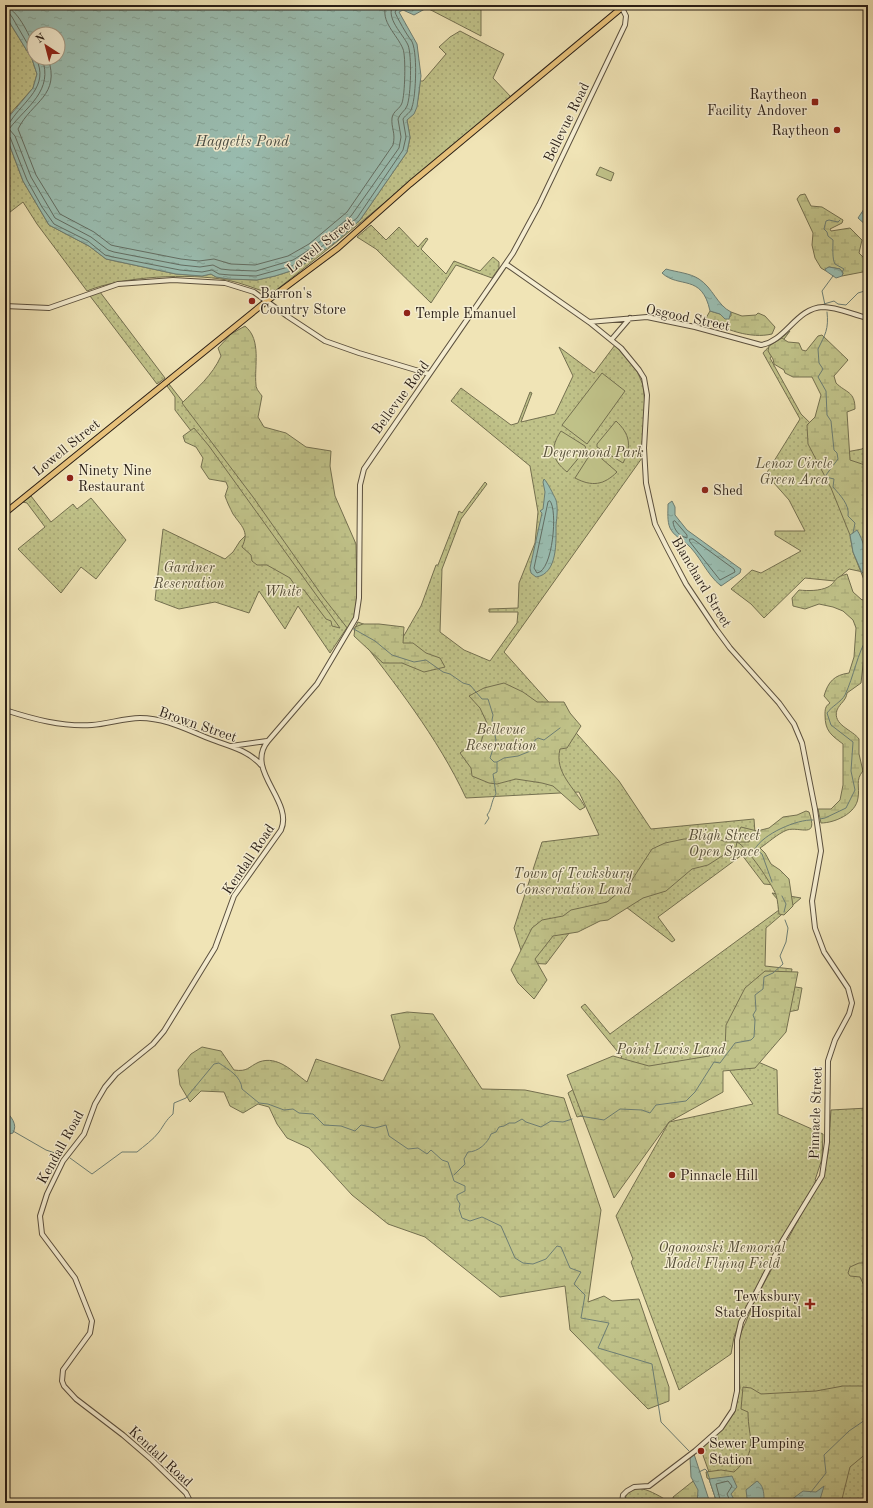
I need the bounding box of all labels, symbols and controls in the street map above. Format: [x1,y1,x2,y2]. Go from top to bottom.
north arrow [26,26,66,66]
text: N [34,32,48,46]
street label: Bellevue Road [542,80,592,164]
place label: Raytheon Facility Andover [707,88,807,118]
marker: Raytheon Facility Andover [810,97,820,107]
place label: Raytheon [771,124,829,138]
marker: Raytheon [832,125,842,135]
water label: Haggetts Pond [194,135,290,150]
street label: Lowell Street [284,215,357,276]
place label: Barron's Country Store [260,287,346,317]
marker: Barron's Country Store [247,296,257,306]
street label: Osgood Street [644,302,731,334]
place label: Temple Emanuel [415,307,516,321]
marker: Temple Emanuel [402,308,412,318]
street label: Bellevue Road [370,358,432,437]
street label: Lowell Street [31,417,103,479]
park label: Deyermond Park [541,446,644,461]
park label: Lenox Circle Green Area [754,457,833,487]
place label: Ninety Nine Restaurant [78,464,151,494]
marker: Ninety Nine Restaurant [65,473,75,483]
place label: Shed [713,484,743,498]
marker: Shed [700,485,710,495]
street label: Blanchard Street [669,535,734,630]
park label: Gardner Reservation [152,561,225,591]
park label: White [264,585,302,599]
street label: Brown Street [157,705,239,745]
park label: Bellevue Reservation [464,723,537,753]
street label: Kendall Road [220,822,277,897]
park label: Bligh Street Open Space [687,829,760,860]
park label: Town of Tewksbury Conservation Land [513,867,633,897]
park label: Point Lewis Land [616,1043,726,1057]
street label: Pinnacle Street [807,1066,825,1160]
street label: Kendall Road [35,1108,87,1187]
place label: Pinnacle Hill [680,1169,758,1183]
marker: Pinnacle Hill [667,1170,677,1180]
park label: Ogonowski Memorial Model Flying Field [658,1241,786,1272]
place label: Tewksbury State Hospital [715,1290,802,1320]
marker: Tewksbury State Hospital [804,1298,816,1310]
street label: Kendall Road [126,1424,195,1490]
place label: Sewer Pumping Station [709,1437,805,1467]
marker: Sewer Pumping Station [696,1446,706,1456]

